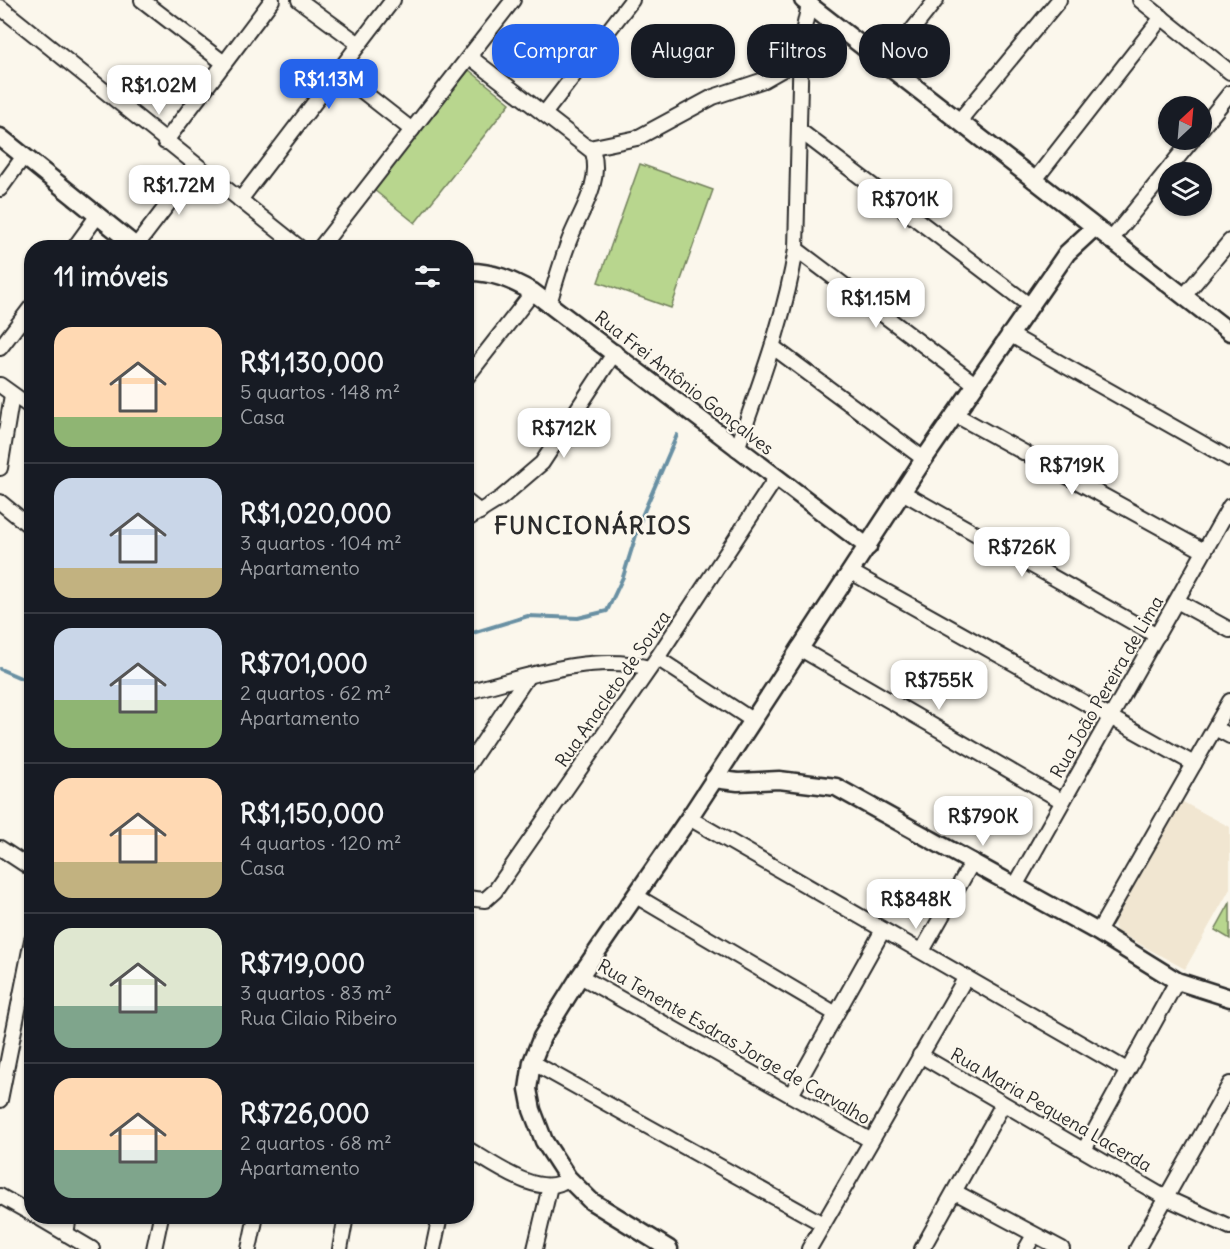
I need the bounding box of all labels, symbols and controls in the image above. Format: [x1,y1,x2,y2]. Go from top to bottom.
chip: Comprar [492,24,619,78]
chip: Alugar [631,24,735,78]
chip: Filtros [747,24,847,78]
chip: Novo [859,24,950,78]
pin: R$1.13M [274,59,384,110]
pin: R$1.02M [104,65,214,116]
text: R$1.13M [294,66,364,91]
text: R$1.02M [121,72,197,97]
north arrow [1158,96,1212,150]
map controls [1158,96,1212,216]
button: layers [1158,162,1212,216]
pin: R$1.72M [124,165,234,216]
text: R$1.72M [143,172,215,197]
pin: R$701K [856,179,954,230]
text: R$701K [871,186,939,211]
text: 11 imóveis [54,260,168,293]
icon: filters [411,260,444,293]
pin: R$1.15M [821,278,931,329]
text: R$1.15M [841,285,911,310]
street label: Rua Frei Antônio Gonçalves [590,306,778,460]
text: R$1,130,000 [240,346,384,379]
icon: home [102,351,174,423]
text: 5 quartos · 148 m² [240,379,400,404]
text: Casa [240,404,285,429]
pin: R$712K [515,408,613,459]
text: R$712K [532,415,596,440]
pin: R$719K [1023,445,1121,496]
text: R$719K [1039,452,1105,477]
text: R$1,020,000 [240,497,392,530]
icon: home [102,502,174,574]
district label: FUNCIONÁRIOS [494,510,692,540]
pin: R$726K [973,527,1071,578]
text: 3 quartos · 104 m² [240,530,402,555]
text: R$726K [988,534,1056,559]
text: Apartamento [240,555,360,580]
street label: Rua João Pereira de Lima [1045,592,1168,782]
street label: Rua Anacleto de Souza [550,606,675,771]
text: R$701,000 [240,647,368,680]
icon: home [102,652,174,724]
pin: R$755K [890,660,988,711]
text: R$755K [905,667,973,692]
text: 2 quartos · 62 m² [240,680,391,705]
text: Apartamento [240,705,360,730]
pin: R$790K [934,796,1032,847]
text: R$1,150,000 [240,797,384,830]
icon: home [102,802,174,874]
text: R$790K [948,803,1018,828]
text: 4 quartos · 120 m² [240,830,401,855]
text: Casa [240,855,285,880]
pin: R$848K [867,879,965,930]
text: R$848K [881,886,951,911]
text: R$719,000 [240,947,365,980]
icon: home [102,952,174,1024]
street label: Rua Tenente Esdras Jorge de Carvalho [594,954,875,1129]
text: 3 quartos · 83 m² [240,980,392,1005]
text: Rua Cilaio Ribeiro [240,1005,397,1030]
street label: Rua Maria Pequena Lacerda [947,1043,1156,1177]
text: R$726,000 [240,1097,370,1130]
icon: home [102,1102,174,1174]
text: 2 quartos · 68 m² [240,1130,392,1155]
text: Apartamento [240,1155,360,1180]

